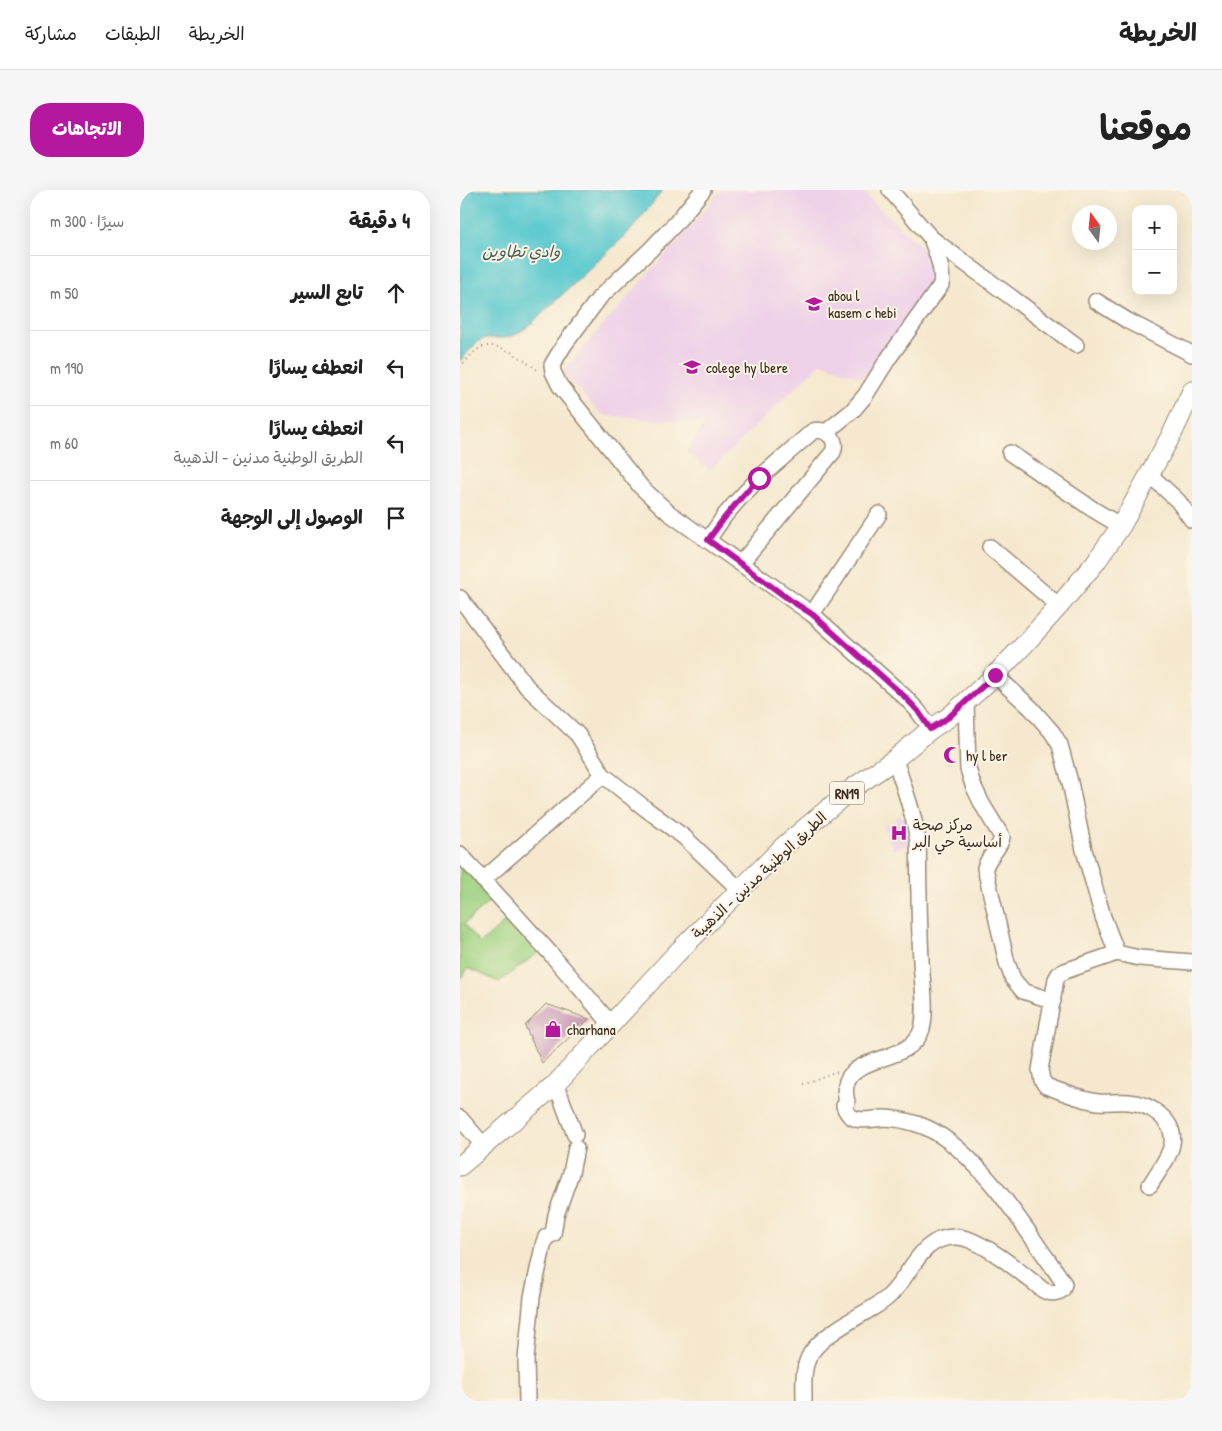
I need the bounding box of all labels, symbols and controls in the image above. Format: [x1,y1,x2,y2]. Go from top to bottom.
text: الخريطة [1119,16,1197,48]
text: مشاركة [25,21,77,46]
text: الطبقات [105,21,161,46]
text: الخريطة [189,21,245,46]
button: الاتجاهات [30,103,144,157]
text: موقعنا [1099,104,1192,151]
north arrow [1072,205,1117,250]
map controls [1132,205,1177,295]
button: + [1132,205,1177,250]
text: 4 دقيقة [349,206,410,235]
text: سيرًا · 300 m [50,210,125,232]
water label: وادي تطاوين [482,240,561,263]
button: − [1132,250,1177,295]
text: تابع السير [291,279,363,305]
icon: ahead [382,279,410,307]
text: 50 m [50,282,79,304]
place label: abou l kasem c hebi [828,285,897,323]
school or university icon: abou l kasem c hebi [804,294,824,314]
text: انعطف يسارًا [269,354,363,380]
icon: left [382,354,410,382]
text: 190 m [50,357,83,379]
school or university icon: colege hy lbere [682,357,702,377]
place label: colege hy lbere [706,357,788,378]
text: انعطف يسارًا [269,415,363,441]
icon: left [382,429,410,457]
text: 60 m [50,432,78,454]
text: الطريق الوطنية مدنين - الذهيبة [173,446,363,468]
route start [748,467,771,490]
text: الوصول إلى الوجهة [221,504,363,530]
icon: arrive [382,504,410,532]
route end [984,664,1007,687]
mosque icon: hy l ber [942,745,962,765]
place label: hy l ber [966,745,1008,766]
road number: RN19 [830,782,864,804]
street label: الطريق الوطنية مدنين - الذهيبة [687,807,831,943]
place label: مركز صحة أساسية حي البر [911,814,1002,855]
hospital icon: مركز صحة أساسية حي البر [889,823,909,843]
shop icon: charhana [543,1019,563,1039]
place label: charhana [567,1019,616,1040]

